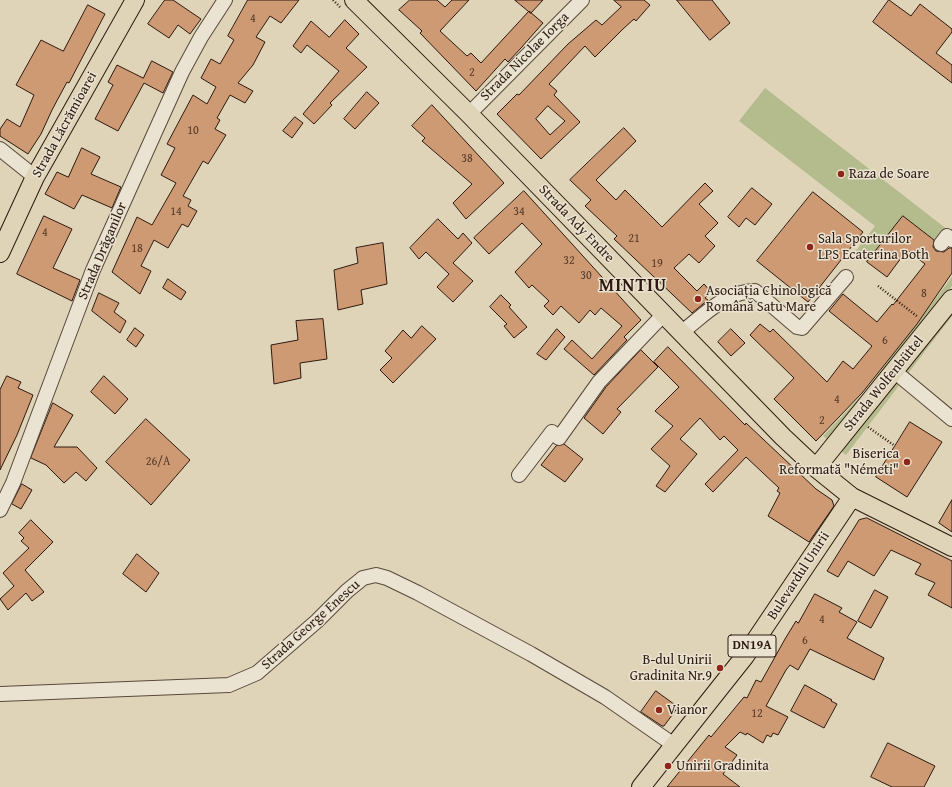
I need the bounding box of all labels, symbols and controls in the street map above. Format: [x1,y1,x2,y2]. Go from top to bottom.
street label: Strada Nicolae Iorga [477,9,573,105]
house number: 4 [250,12,256,26]
house number: 2 [469,66,475,80]
street label: Strada Lăcrămioarei [29,69,101,181]
house number: 10 [187,124,199,138]
house number: 38 [461,152,473,166]
place label: Raza de Soare [849,166,929,182]
marker: Raza de Soare [836,169,846,179]
street label: Strada Ady Endre [535,182,617,266]
street label: Strada Drăganilor [75,200,131,302]
house number: 14 [170,205,182,219]
house number: 34 [513,205,525,219]
house number: 4 [42,226,48,240]
place label: Sala Sporturilor LPS Ecaterina Both [818,231,929,264]
house number: 21 [628,232,640,246]
house number: 18 [131,242,143,256]
marker: Sala Sporturilor LPS Ecaterina Both [805,242,815,252]
house number: 32 [563,254,575,268]
house number: 19 [651,257,663,271]
house number: 30 [580,269,592,283]
district label: MINTIU [599,275,667,297]
place label: Asociația Chinologică Română Satu Mare [706,283,832,316]
house number: 8 [921,287,927,301]
marker: Asociația Chinologică Română Satu Mare [693,294,703,304]
street label: Strada Wolfenbüttel [840,333,928,435]
house number: 6 [882,334,888,348]
house number: 4 [834,393,840,407]
house number: 2 [819,414,825,428]
place label: Biserica Reformată "Németi" [779,446,899,478]
house number: 26/A [146,455,170,469]
marker: Biserica Reformată "Németi" [902,457,912,467]
street label: Bulevardul Unirii [764,529,834,623]
street label: Strada George Enescu [258,576,364,674]
house number: 4 [819,613,825,627]
house number: 6 [802,634,808,648]
road number: DN19A [728,635,776,657]
place label: B-dul Unirii Gradinita Nr.9 [630,652,712,684]
marker: B-dul Unirii Gradinita Nr.9 [715,663,725,673]
place label: Vianor [667,702,707,718]
marker: Vianor [654,705,664,715]
house number: 12 [751,707,763,721]
place label: Unirii Gradinita [676,758,769,774]
marker: Unirii Gradinita [663,761,673,771]

